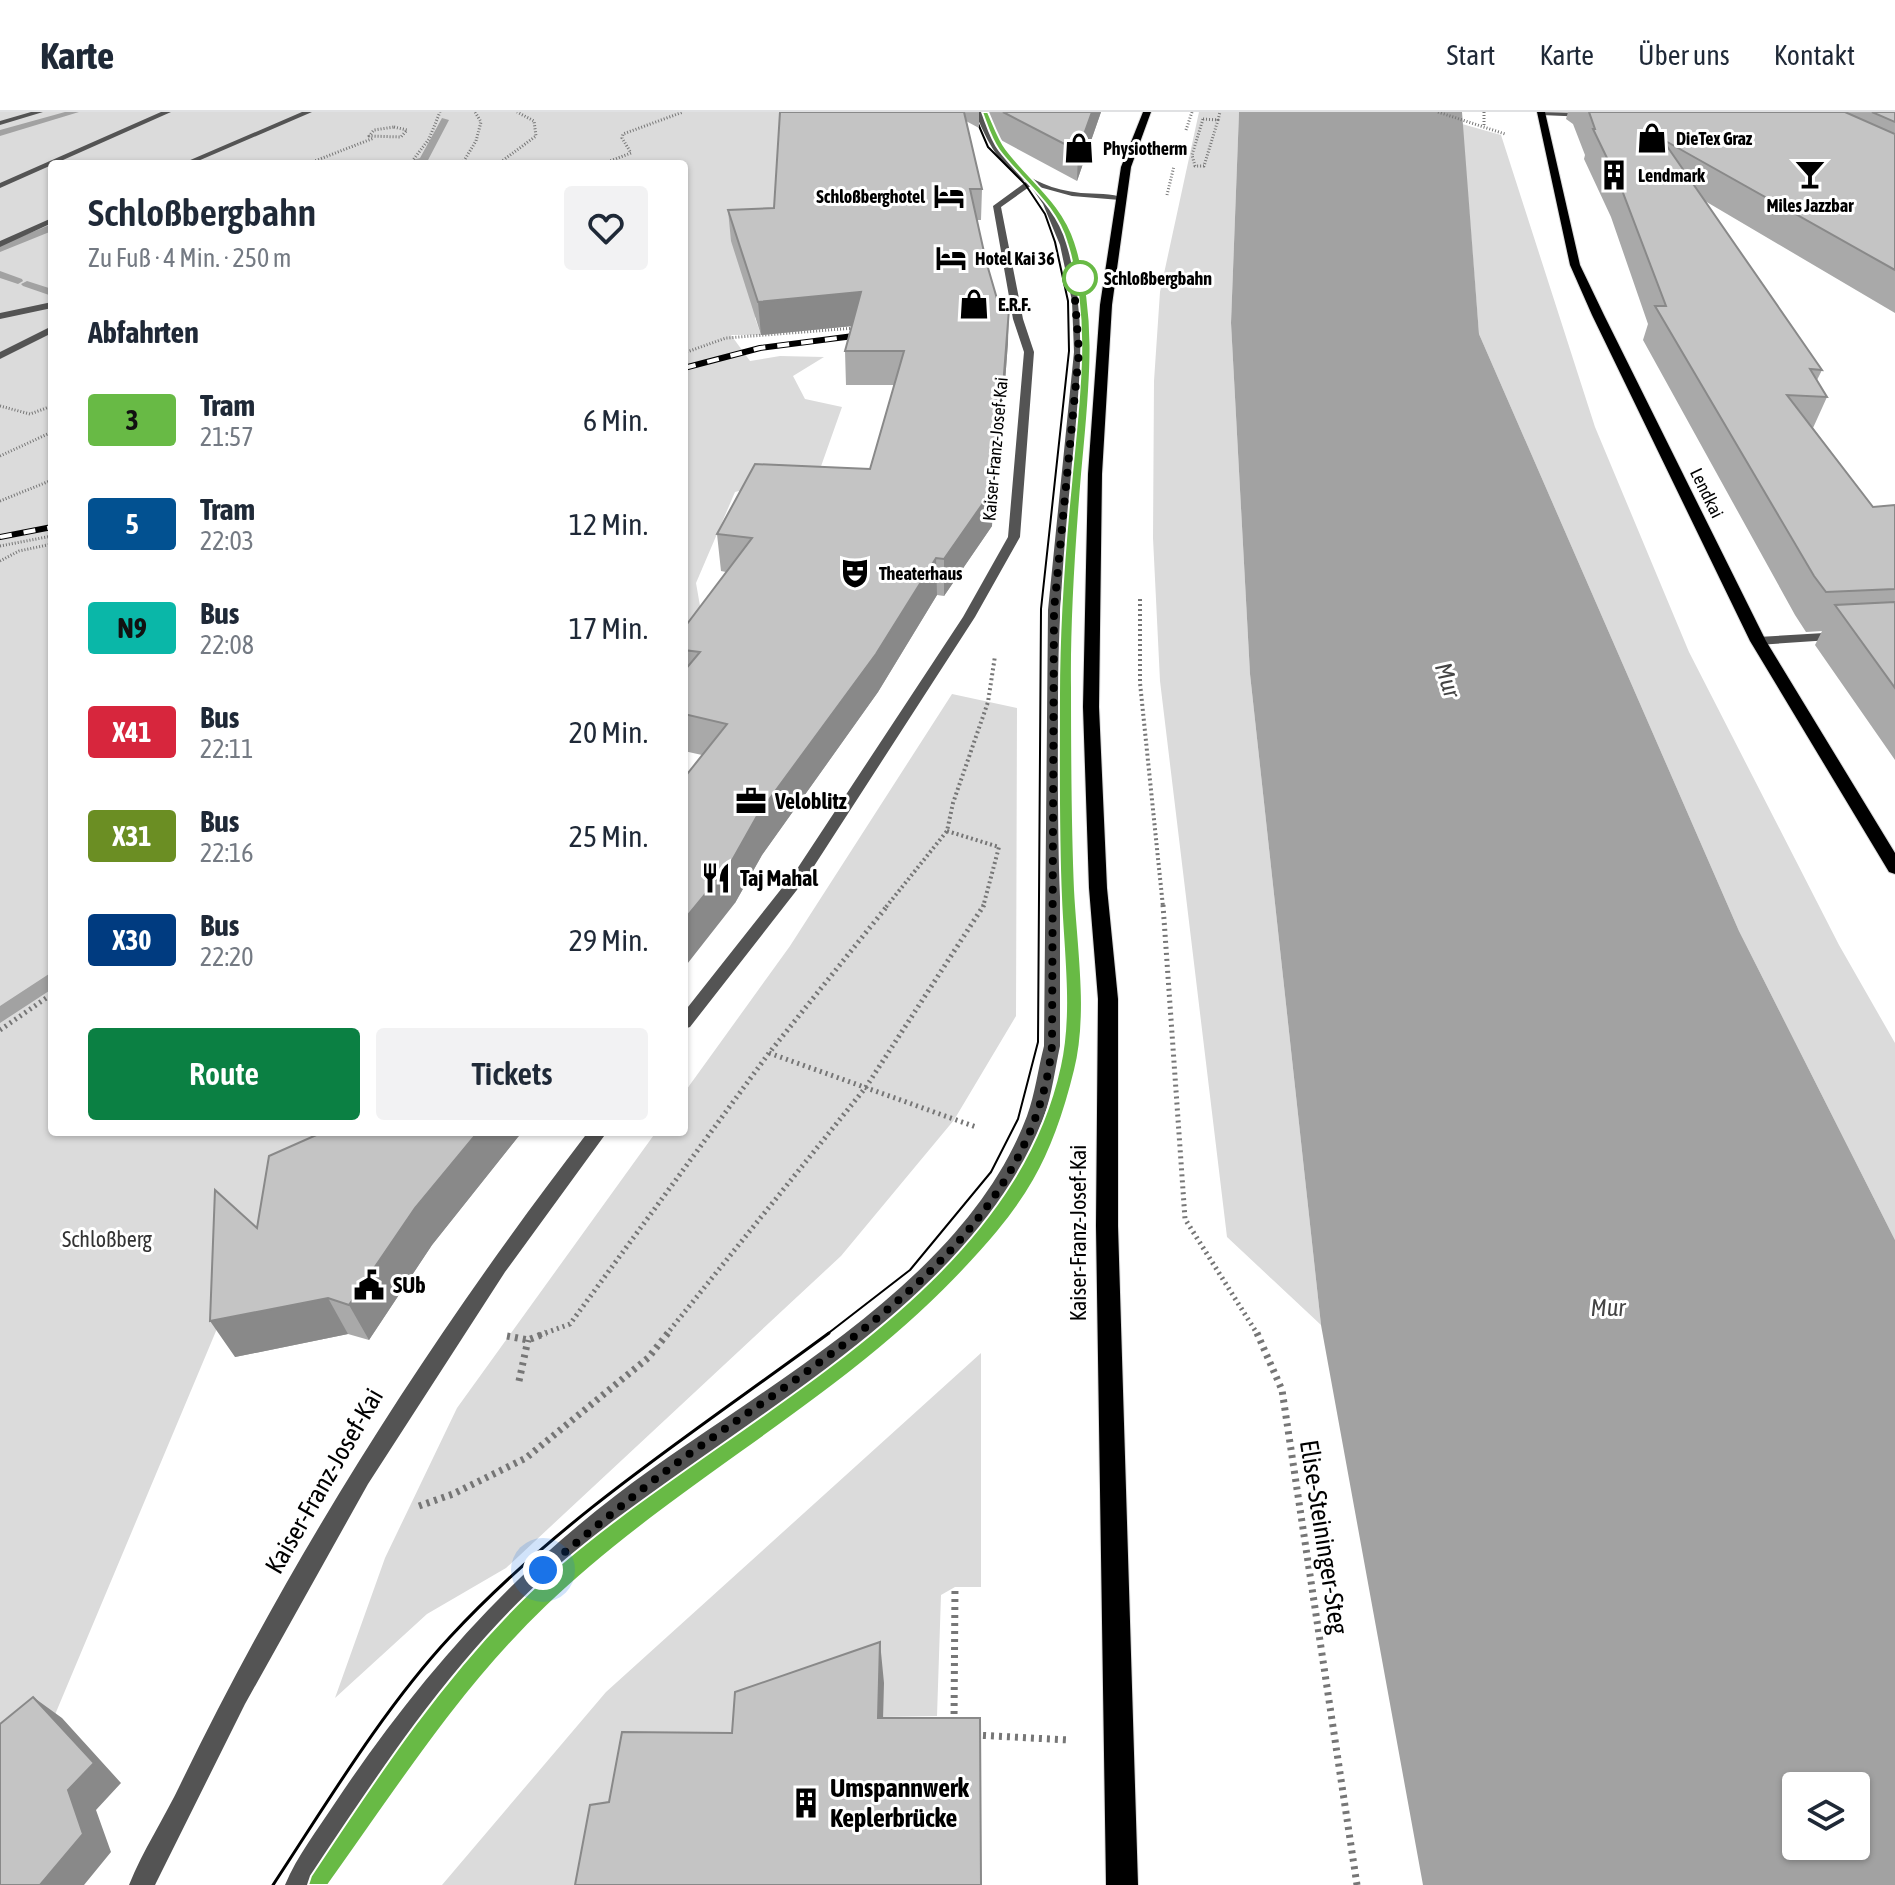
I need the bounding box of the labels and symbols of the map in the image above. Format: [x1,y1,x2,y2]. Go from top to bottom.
shop icon: DieTex Graz [1635,121,1669,155]
place label: DieTex Graz [1676,128,1753,149]
shop icon: Physiotherm [1062,131,1096,165]
place label: Physiotherm [1103,138,1187,159]
bar icon: Miles Jazzbar [1793,157,1827,191]
building icon: Lendmark [1597,158,1631,192]
place label: Lendmark [1638,165,1706,186]
hotel icon: Schloßberghotel [932,179,966,213]
place label: Schloßberghotel [816,186,925,207]
place label: Miles Jazzbar [1766,195,1854,216]
hotel icon: Hotel Kai 36 [934,241,968,275]
place label: Hotel Kai 36 [975,248,1055,269]
marker: Schloßbergbahn [1063,261,1097,295]
place label: Schloßbergbahn [1104,268,1212,289]
shop icon: E.R.F. [957,287,991,321]
place label: E.R.F. [998,294,1031,315]
street label: Kaiser-Franz-Josef-Kai [978,376,1012,522]
street label: Lendkai [1686,465,1728,521]
theatre icon: Theaterhaus [838,556,872,590]
place label: Theaterhaus [879,563,963,584]
water label: Mur [1430,659,1466,702]
office icon: Veloblitz [734,784,768,818]
place label: Veloblitz [774,788,847,814]
restaurant icon: Taj Mahal [699,861,733,895]
place label: Taj Mahal [740,865,819,891]
street label: Kaiser-Franz-Josef-Kai [1065,1145,1091,1321]
park label: Schloßberg [62,1226,153,1252]
public building icon: SUb [352,1268,386,1302]
place label: SUb [393,1272,426,1298]
water label: Mur [1591,1294,1626,1321]
street label: Kaiser-Franz-Josef-Kai [259,1383,389,1579]
street label: Elise-Steininger-Steg [1294,1438,1354,1637]
your location [523,1550,563,1590]
place label: Umspannwerk Keplerbrücke [830,1773,970,1833]
building icon: Umspannwerk Keplerbrücke [789,1786,823,1820]

